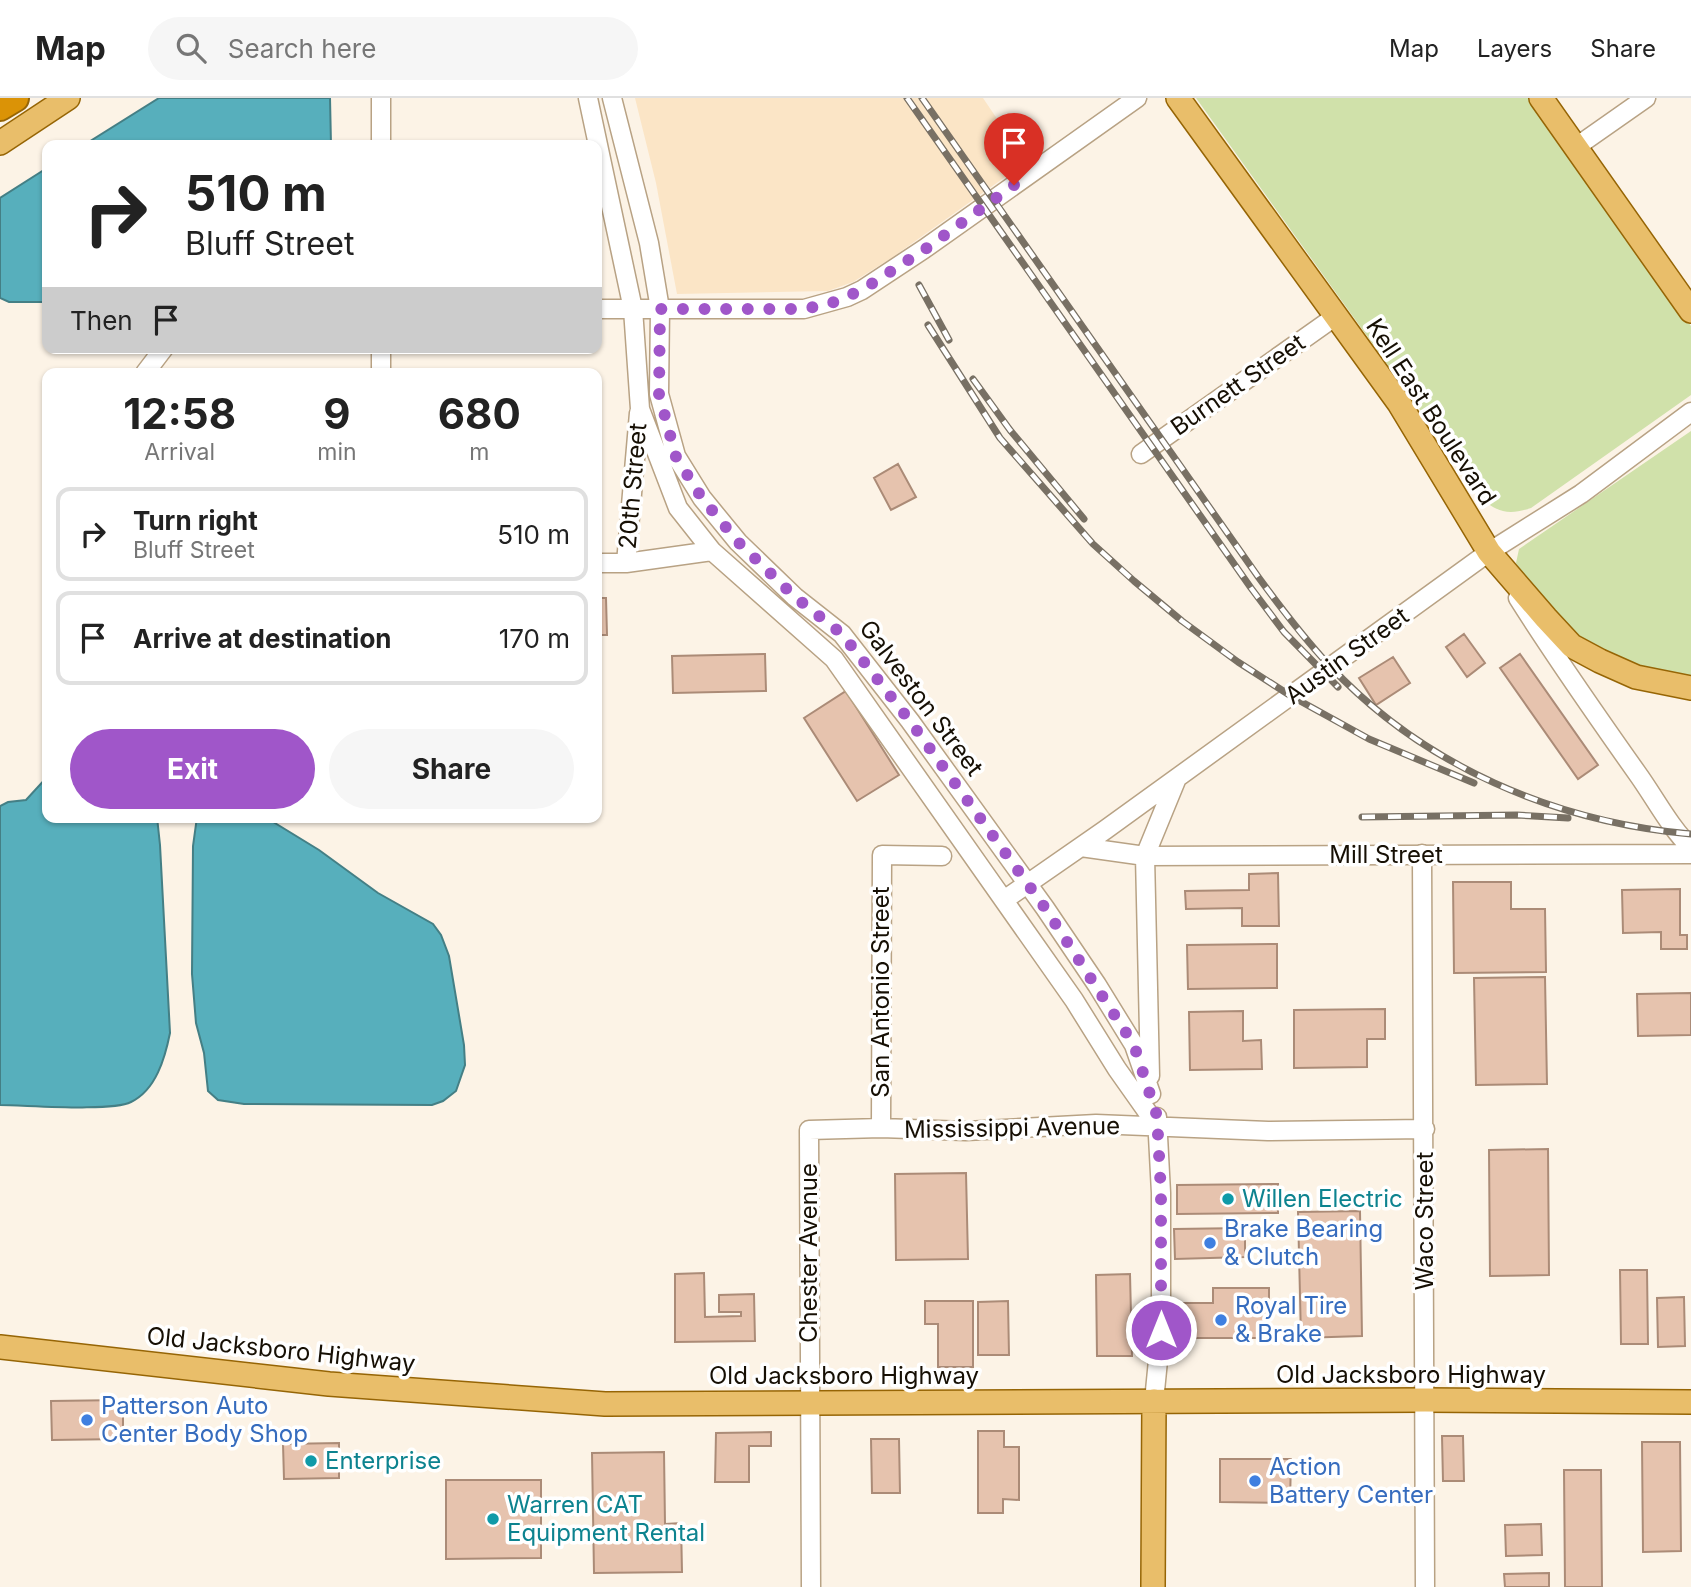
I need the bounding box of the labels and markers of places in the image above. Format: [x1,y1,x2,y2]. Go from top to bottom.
pin [984,113,1044,185]
place label: Willen Electric [1242,1184,1403,1213]
marker: Willen Electric [1220,1191,1236,1207]
place label: Brake Bearing & Clutch [1224,1214,1383,1271]
marker: Brake Bearing & Clutch [1202,1235,1218,1251]
place label: Royal Tire & Brake [1235,1291,1347,1348]
marker: Royal Tire & Brake [1213,1312,1229,1328]
place label: Patterson Auto Center Body Shop [101,1391,308,1448]
marker: Patterson Auto Center Body Shop [79,1412,95,1428]
place label: Enterprise [325,1446,441,1475]
place label: Action Battery Center [1269,1452,1433,1509]
marker: Enterprise [303,1453,319,1469]
marker: Action Battery Center [1247,1473,1263,1489]
place label: Warren CAT Equipment Rental [507,1490,705,1547]
marker: Warren CAT Equipment Rental [485,1511,501,1527]

